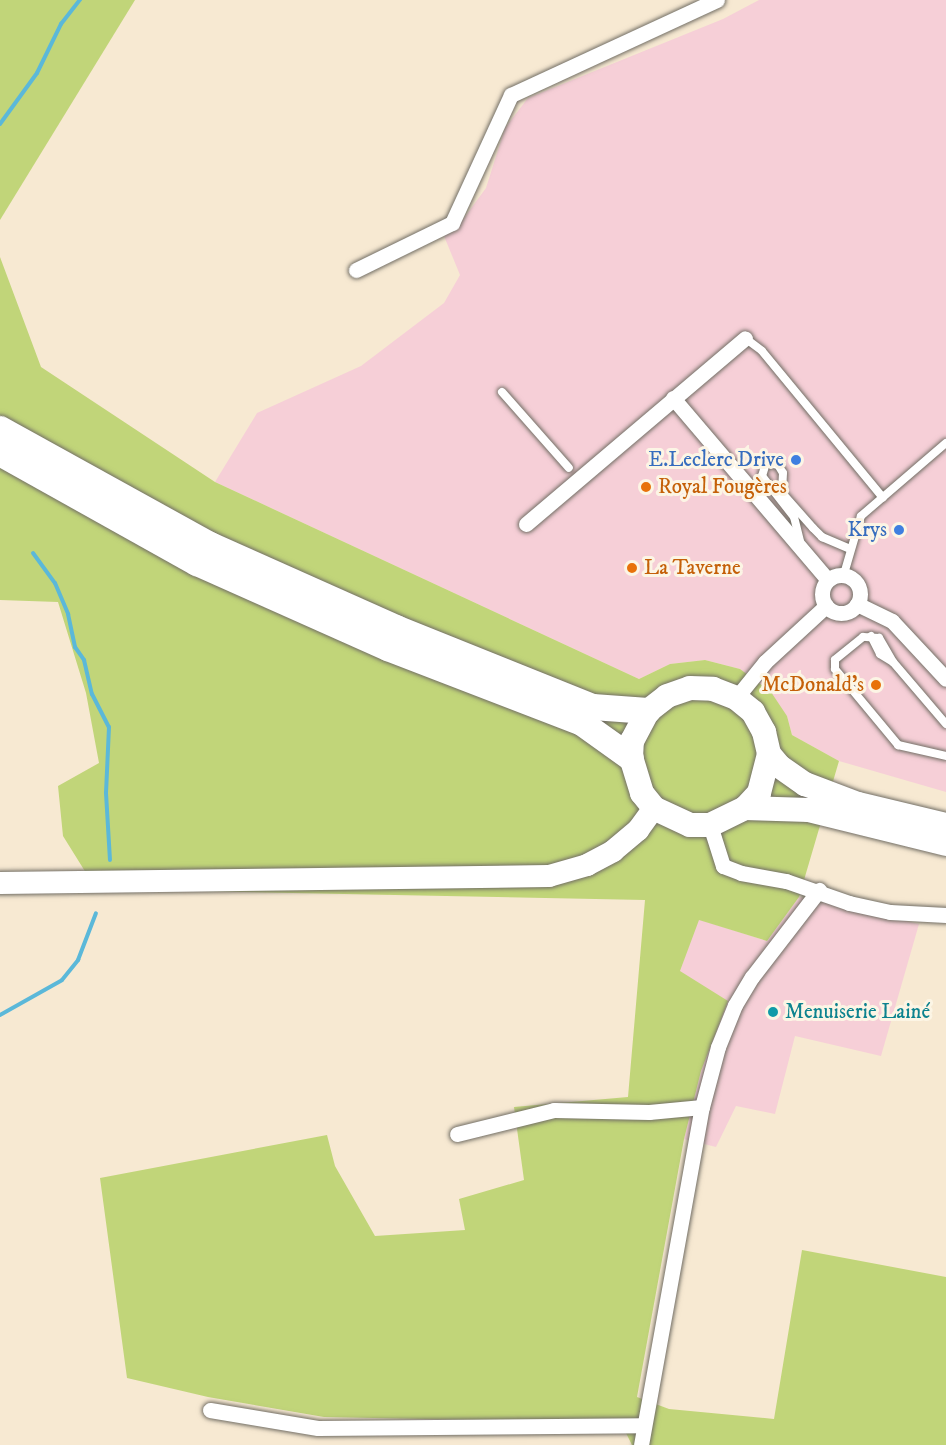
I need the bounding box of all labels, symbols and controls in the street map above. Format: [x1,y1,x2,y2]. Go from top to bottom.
place label: E.Leclerc Drive [648,447,784,473]
marker: E.Leclerc Drive [789,453,803,467]
place label: Royal Fougères [658,474,787,500]
marker: Royal Fougères [639,480,653,494]
place label: Krys [847,517,887,543]
marker: Krys [892,523,906,537]
place label: La Taverne [644,555,741,581]
marker: La Taverne [625,561,639,575]
place label: McDonald's [761,672,864,698]
marker: McDonald's [869,678,883,692]
place label: Menuiserie Lainé [785,999,930,1025]
marker: Menuiserie Lainé [766,1005,780,1019]

